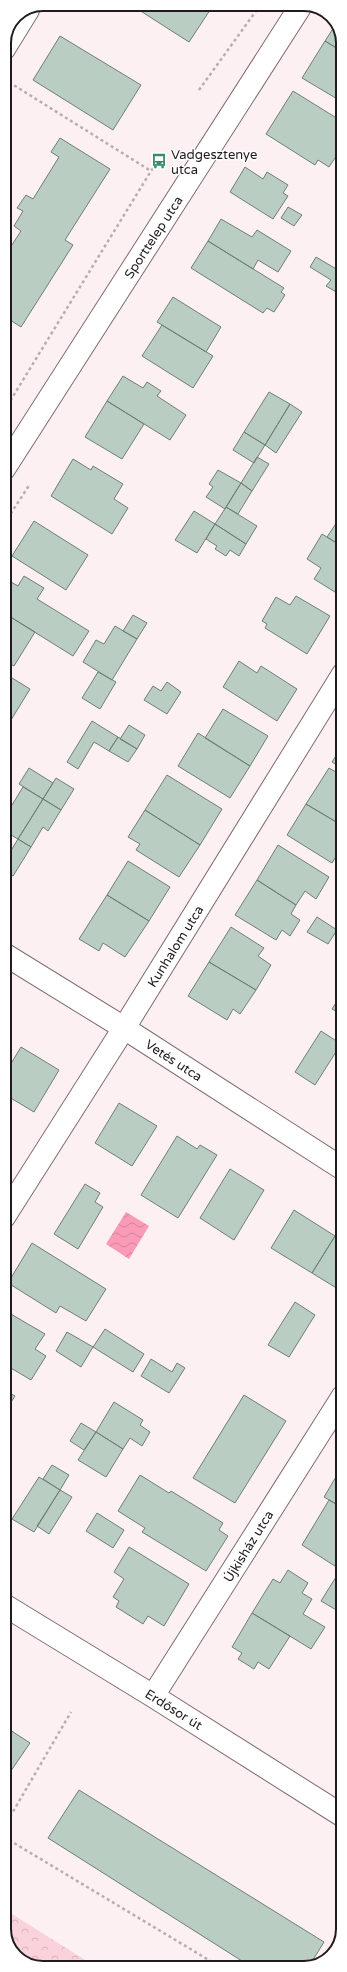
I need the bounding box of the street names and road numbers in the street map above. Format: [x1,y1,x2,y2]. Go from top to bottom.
street label: Sporttelep utca [121,193,187,282]
street label: Kunhalom utca [144,903,207,990]
street label: Vetés utca [142,1037,205,1085]
street label: Újkisház utca [220,1508,277,1585]
street label: Erdősor út [142,1686,205,1734]

